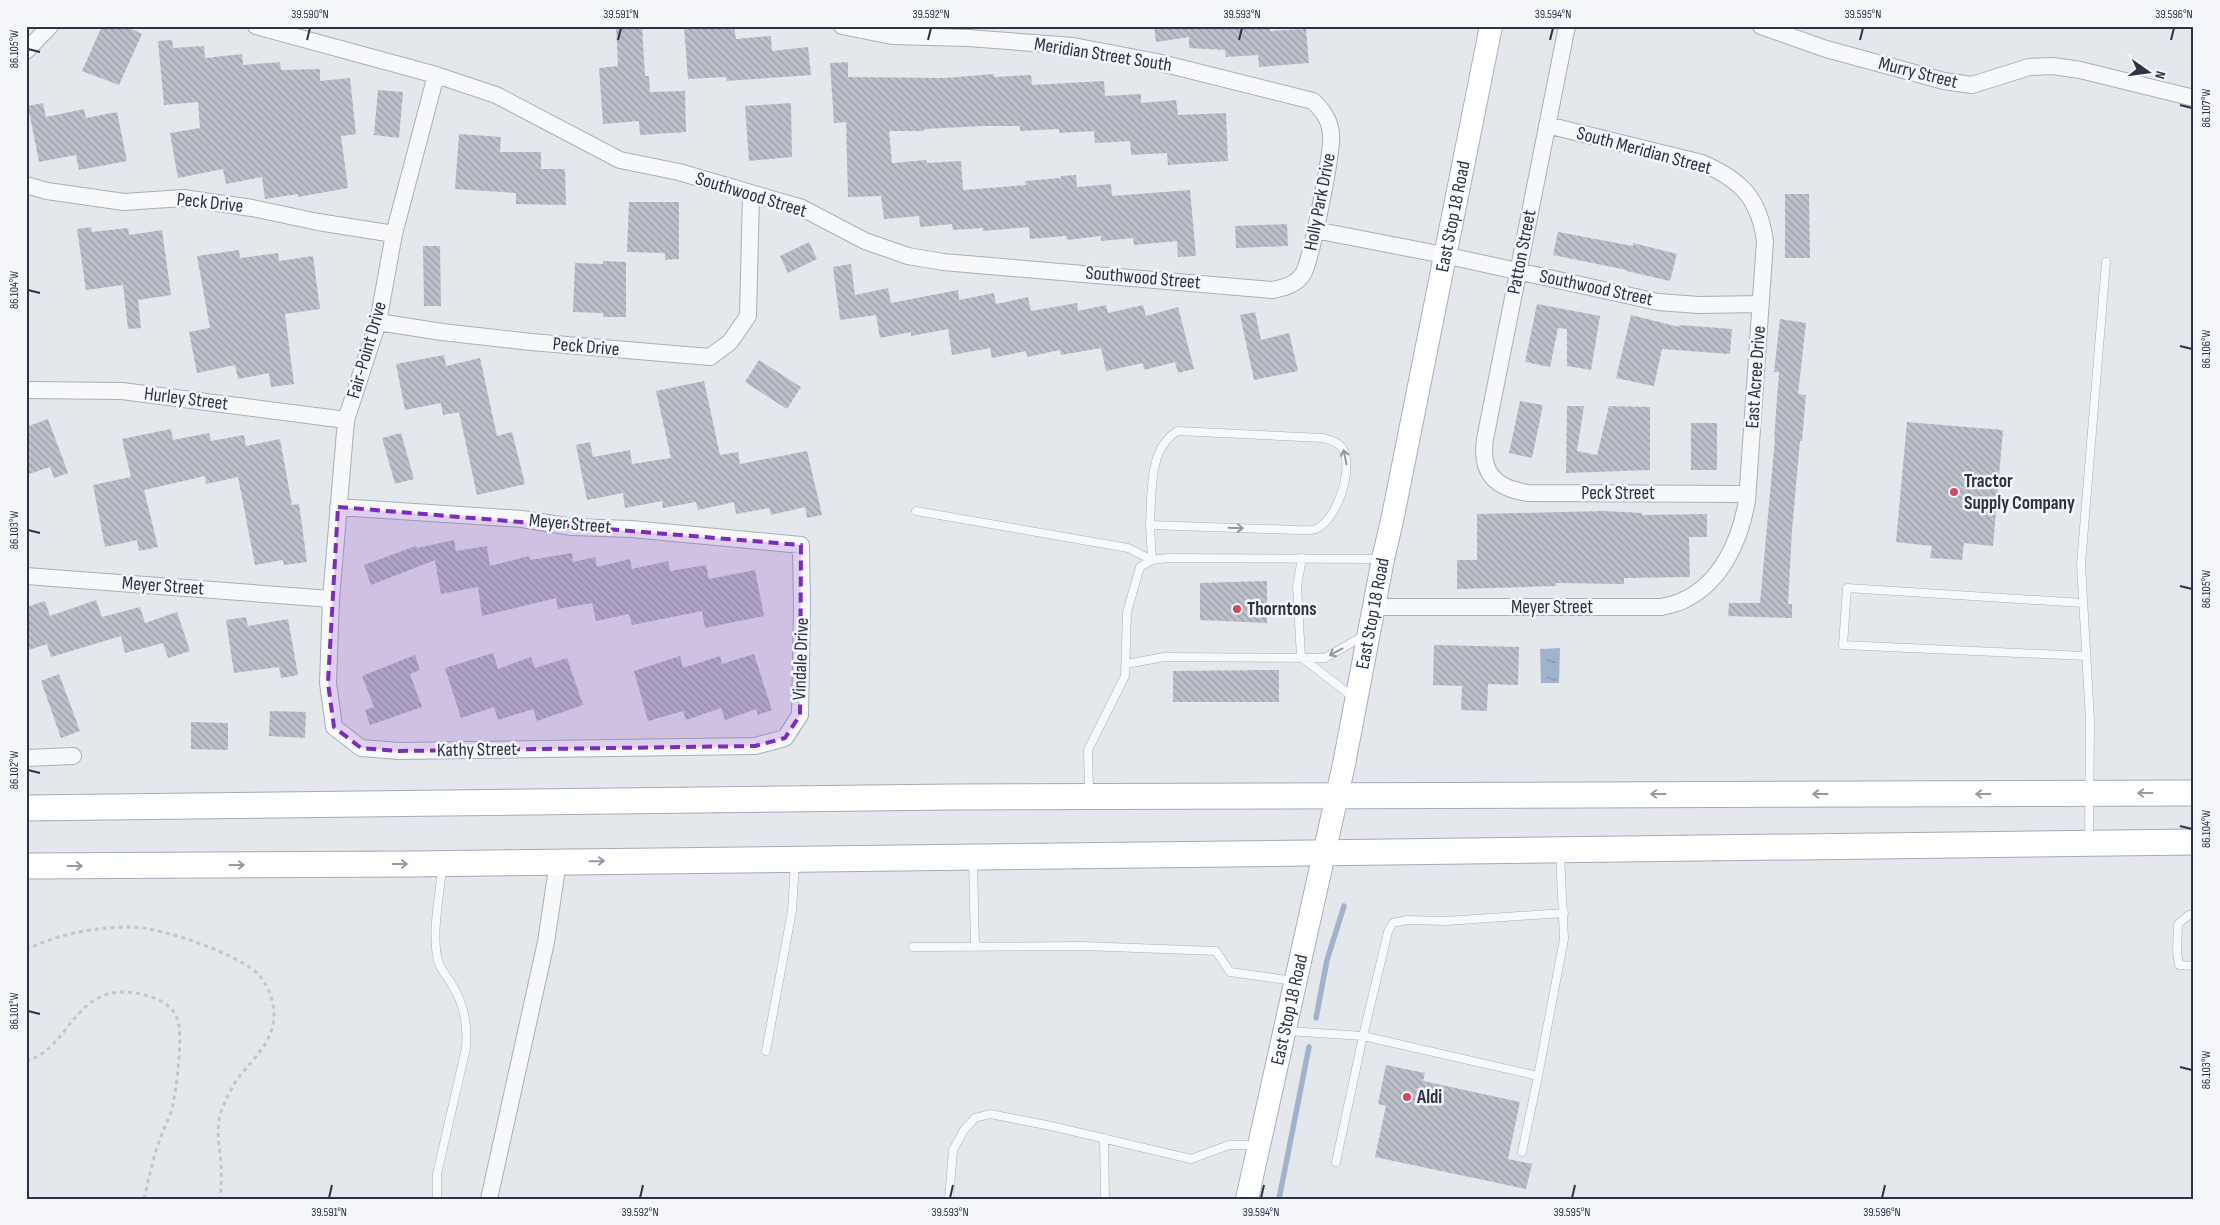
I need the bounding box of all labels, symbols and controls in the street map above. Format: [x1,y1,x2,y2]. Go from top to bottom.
text: 39.590°N [291,7,329,22]
text: 39.591°N [603,7,639,22]
text: 39.592°N [912,7,950,22]
text: 39.593°N [1223,7,1261,22]
text: 39.594°N [1535,7,1571,22]
text: 39.595°N [1845,7,1881,22]
text: 39.596°N [2155,7,2193,22]
text: 86.105°W [7,30,22,68]
street label: Meridian Street South [1033,33,1173,77]
north arrow [2122,48,2172,98]
street label: Murry Street [1876,52,1960,94]
text: N [2151,69,2169,81]
text: 86.107°W [2199,88,2214,127]
street label: South Meridian Street [1574,122,1714,180]
street label: Holly Park Drive [1299,151,1341,253]
street label: East Stop 18 Road [1431,159,1475,274]
street label: Southwood Street [693,167,810,223]
street label: Peck Drive [176,188,244,218]
street label: Patton Street [1503,208,1541,296]
street label: Southwood Street [1085,262,1202,294]
street label: Southwood Street [1537,265,1655,311]
text: 86.104°W [7,271,22,309]
street label: Fair-Point Drive [342,299,392,401]
street label: East Acree Drive [1741,325,1771,429]
text: 86.106°W [2199,329,2214,368]
street label: Peck Drive [552,333,620,361]
street label: Hurley Street [143,382,230,416]
one-way arrow [1339,450,1349,466]
place label: Tractor Supply Company [1964,470,2075,515]
street label: Peck Street [1581,482,1655,505]
marker: Tractor Supply Company [1948,486,1960,498]
street label: Meyer Street [528,509,612,539]
text: 86.103°W [7,511,22,549]
one-way arrow [1227,523,1243,533]
street label: East Stop 18 Road [1351,556,1394,671]
text: 86.105°W [2199,570,2214,608]
street label: Meyer Street [121,572,205,600]
street label: Meyer Street [1511,596,1593,619]
place label: Thorntons [1247,598,1317,621]
marker: Thorntons [1231,603,1243,615]
street label: Vindale Drive [788,617,814,701]
one-way arrow [1329,647,1344,657]
street label: Kathy Street [437,738,517,762]
text: 86.102°W [7,751,22,789]
one-way arrow [1650,789,1666,799]
one-way arrow [1812,789,1828,799]
one-way arrow [1975,789,1991,799]
one-way arrow [2137,789,2153,798]
text: 86.104°W [2199,810,2214,848]
one-way arrow [589,856,605,866]
one-way arrow [392,859,408,869]
one-way arrow [229,860,245,870]
one-way arrow [66,861,83,871]
street label: East Stop 18 Road [1266,952,1313,1067]
text: 86.101°W [7,992,22,1030]
text: 86.103°W [2199,1051,2214,1089]
place label: Aldi [1416,1086,1442,1109]
marker: Aldi [1401,1091,1413,1103]
text: 39.591°N [311,1205,347,1220]
text: 39.592°N [621,1205,659,1220]
text: 39.593°N [931,1205,969,1220]
text: 39.594°N [1243,1205,1279,1220]
text: 39.595°N [1554,1205,1590,1220]
text: 39.596°N [1863,1205,1901,1220]

